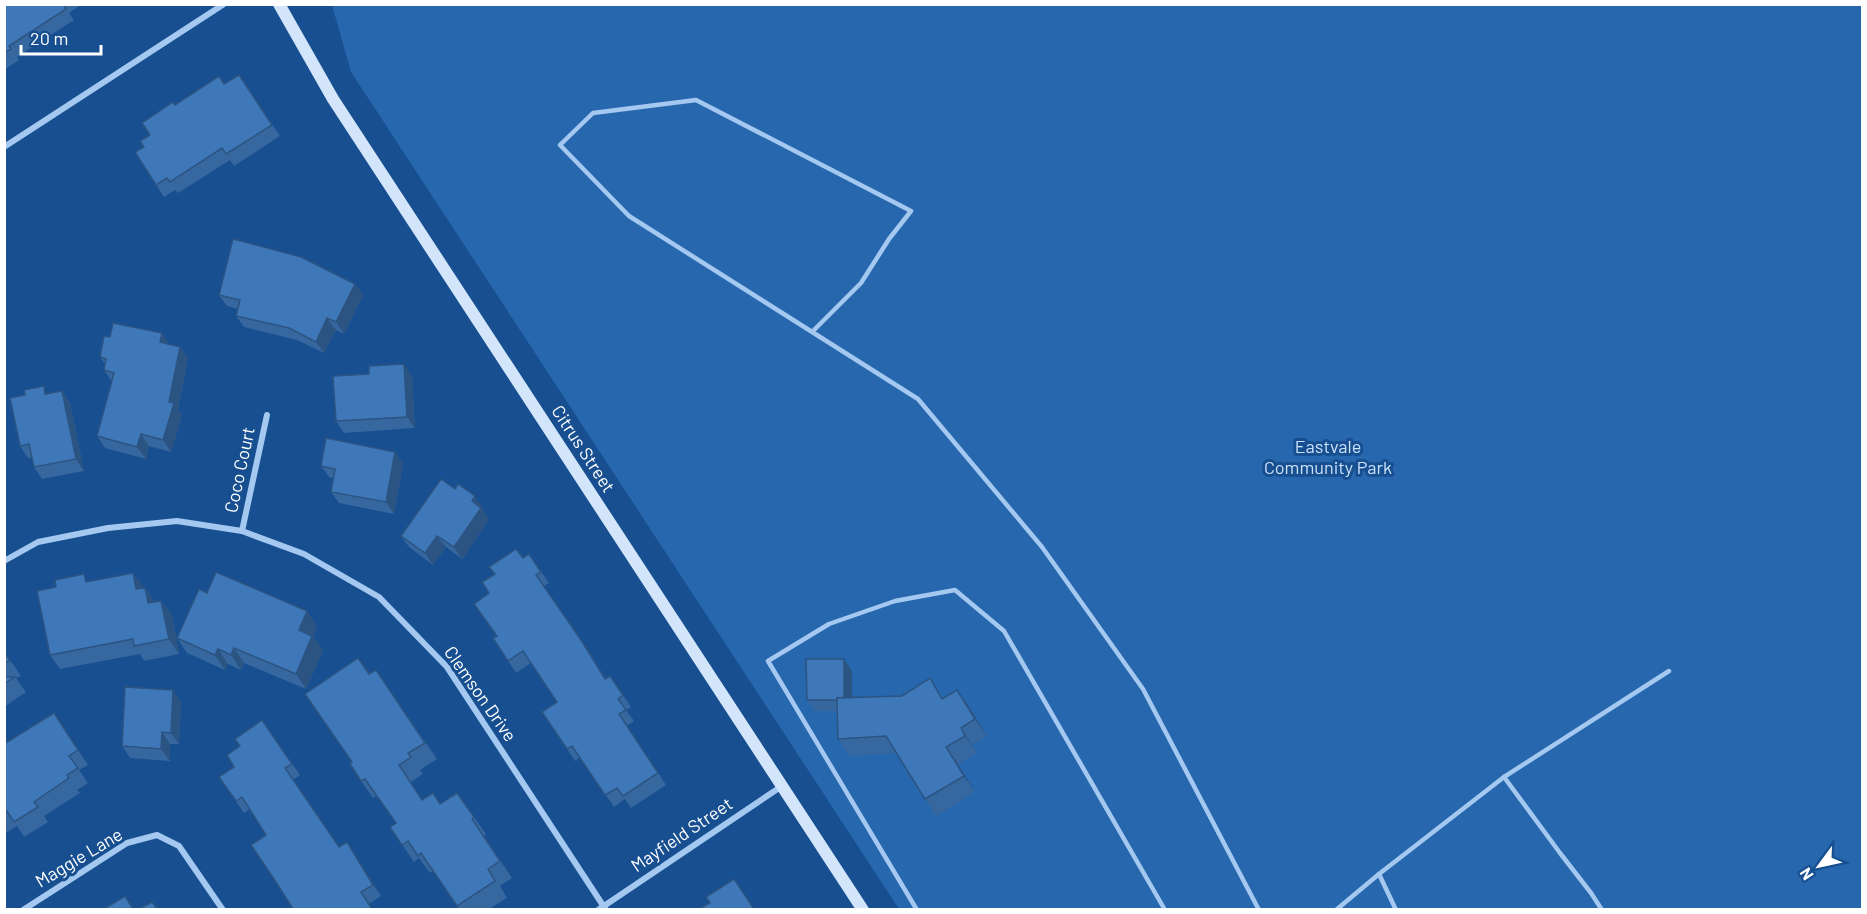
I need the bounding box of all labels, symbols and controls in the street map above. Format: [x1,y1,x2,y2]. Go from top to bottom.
scale bar [21,18,100,56]
text: 20 m [30,27,68,49]
street label: Citrus Street [547,401,620,496]
street label: Coco Court [219,425,259,515]
park label: Eastvale Community Park [1264,435,1392,478]
street label: Clemson Drive [440,641,522,745]
street label: Mayfield Street [627,792,736,876]
street label: Maggie Lane [31,823,126,892]
north arrow [1789,836,1849,896]
text: N [1795,865,1817,884]

